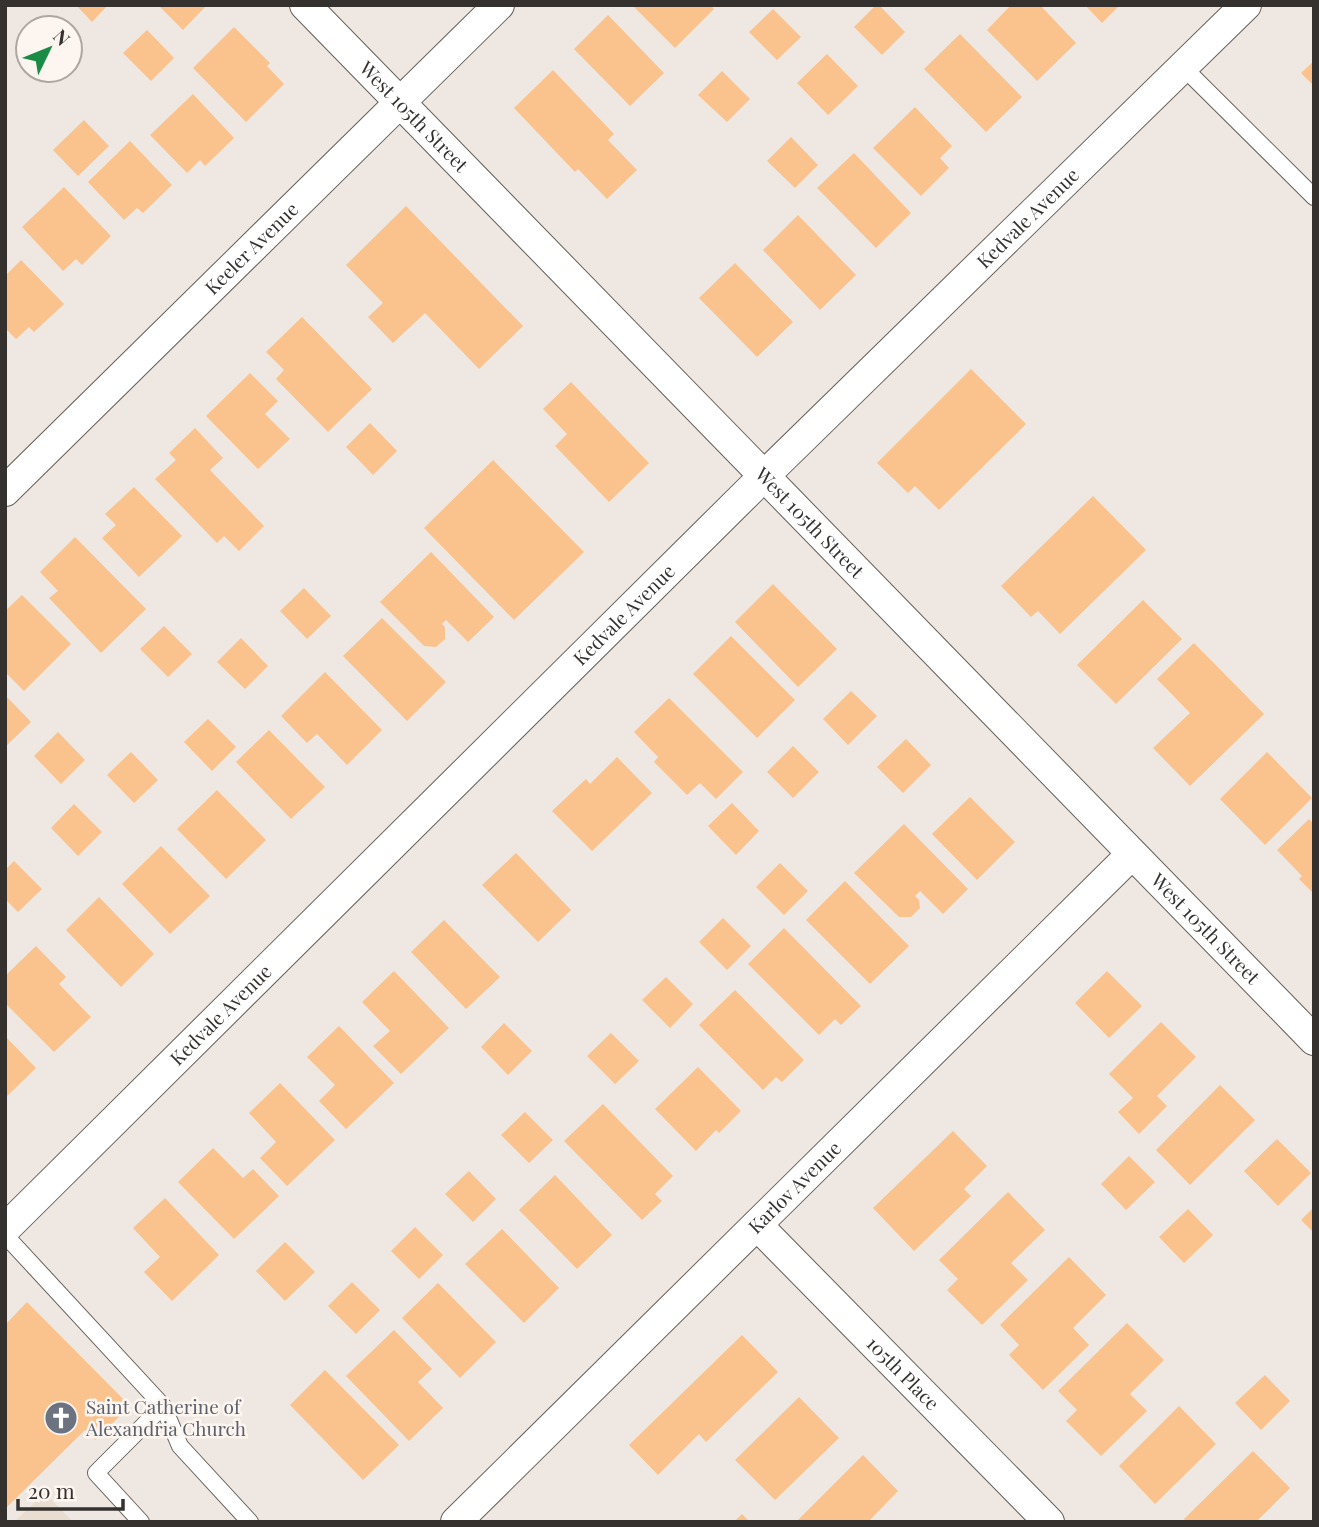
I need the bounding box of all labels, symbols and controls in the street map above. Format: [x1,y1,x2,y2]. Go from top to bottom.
north arrow [14,14,84,84]
text: N [48,23,77,51]
street label: West 105th Street [354,54,475,177]
street label: Kedvale Avenue [970,162,1084,273]
street label: Keeler Avenue [199,196,303,299]
street label: West 105th Street [750,460,871,583]
street label: Kedvale Avenue [567,558,680,670]
street label: West 105th Street [1146,866,1266,989]
street label: Kedvale Avenue [164,958,277,1070]
street label: Karlov Avenue [742,1135,846,1239]
street label: 105th Place [861,1330,946,1415]
place label: Saint Catherine of Alexandria Church [85,1393,246,1441]
church icon: Saint Catherine of Alexandria Church [42,1399,80,1437]
scale bar [18,1468,122,1512]
text: 20 m [28,1476,75,1504]

